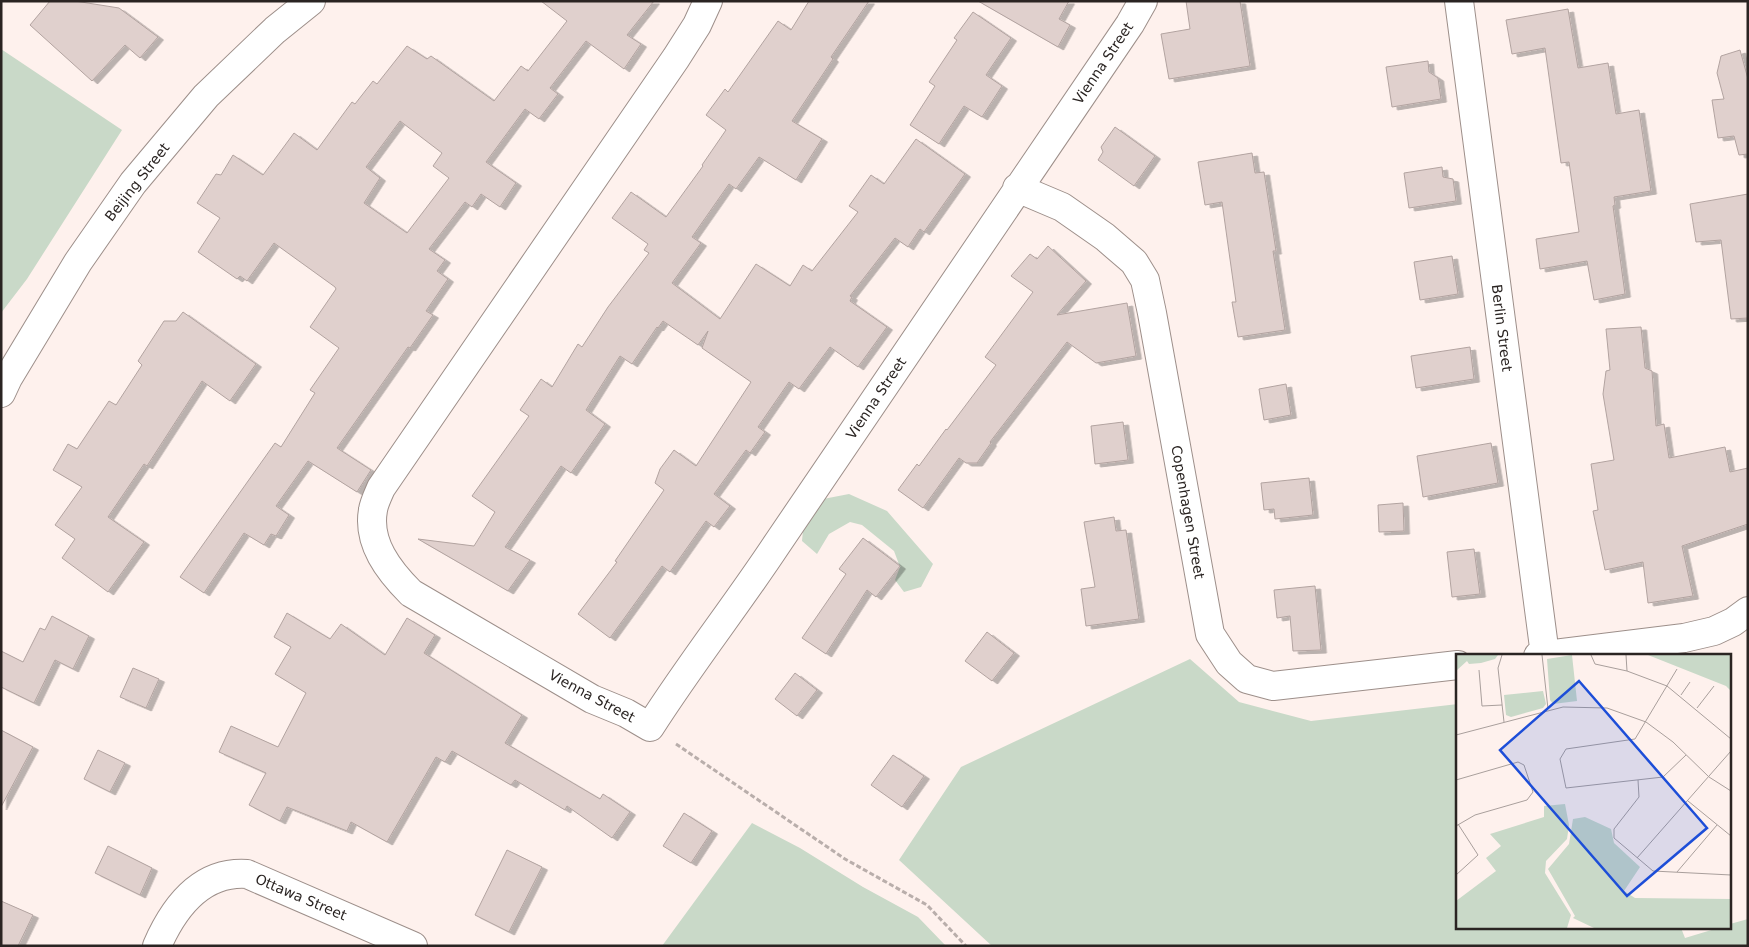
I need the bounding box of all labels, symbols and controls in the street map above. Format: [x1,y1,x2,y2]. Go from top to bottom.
street label: Vienna Street [1070,19,1137,107]
street label: Beijing Street [102,139,173,224]
street label: Berlin Street [1489,284,1515,373]
street label: Vienna Street [843,354,910,442]
street label: Copenhagen Street [1168,444,1208,581]
inset map [1456,654,1732,930]
street label: Vienna Street [546,667,638,726]
street label: Ottawa Street [253,871,350,924]

